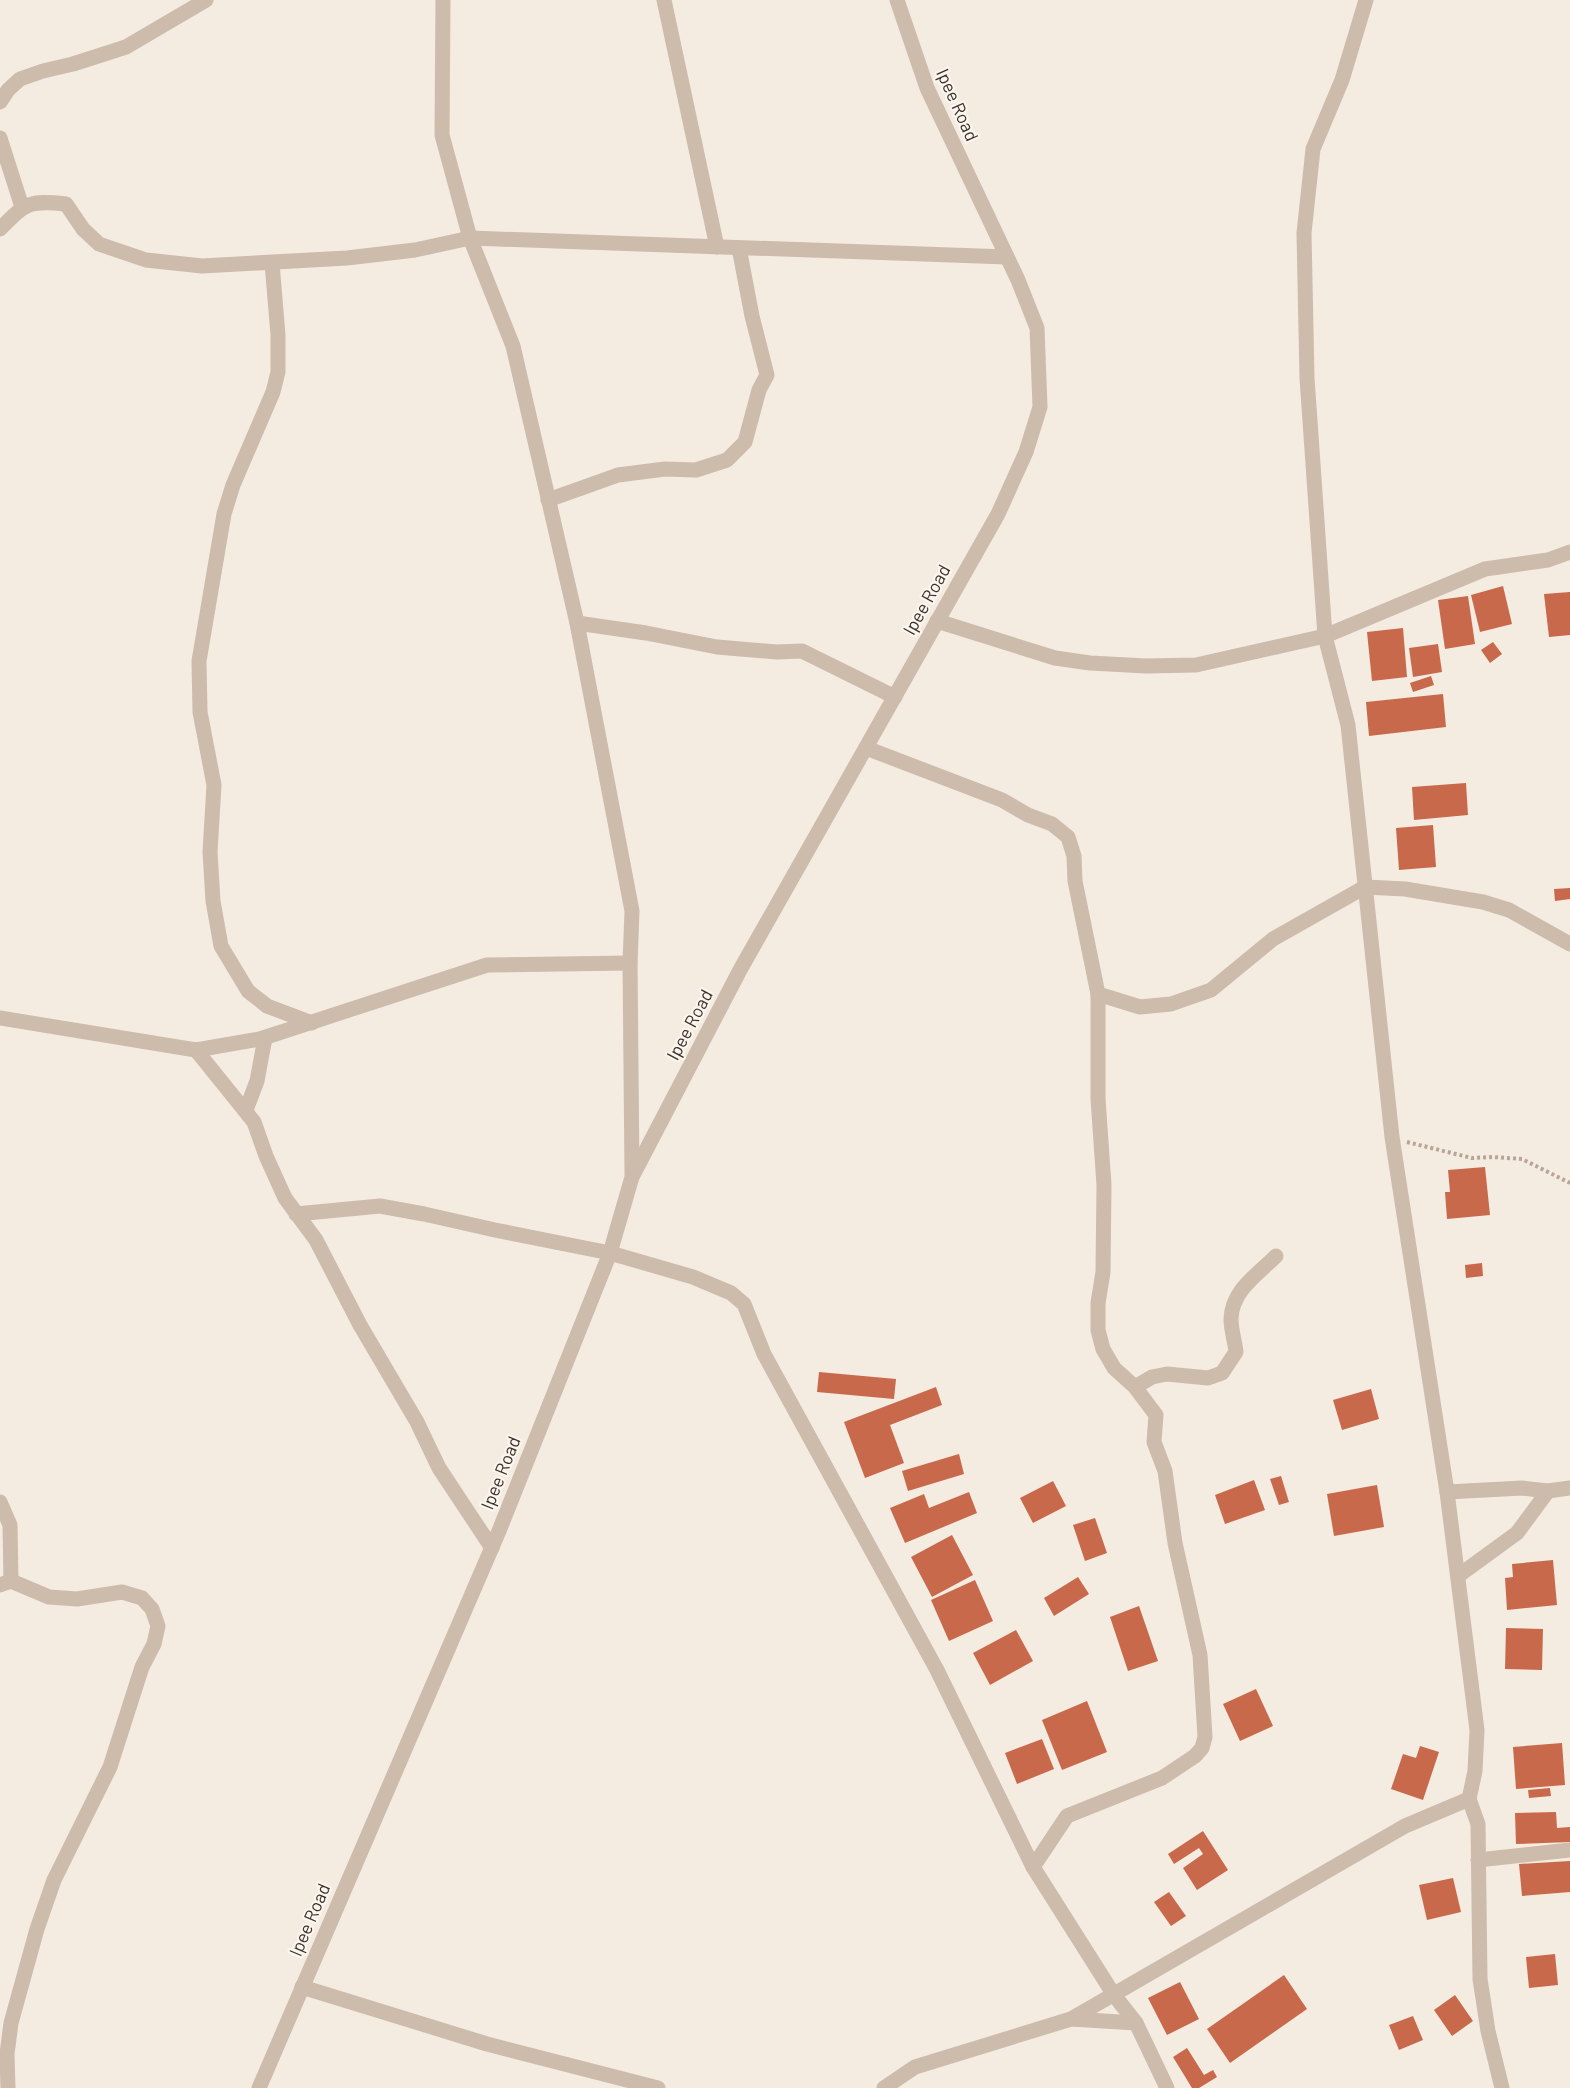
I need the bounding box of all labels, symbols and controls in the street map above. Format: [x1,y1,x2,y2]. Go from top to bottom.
street label: Ipee Road [932,65,984,144]
street label: Ipee Road [898,560,954,639]
street label: Ipee Road [661,985,717,1064]
street label: Ipee Road [475,1433,525,1512]
street label: Ipee Road [284,1880,334,1959]

